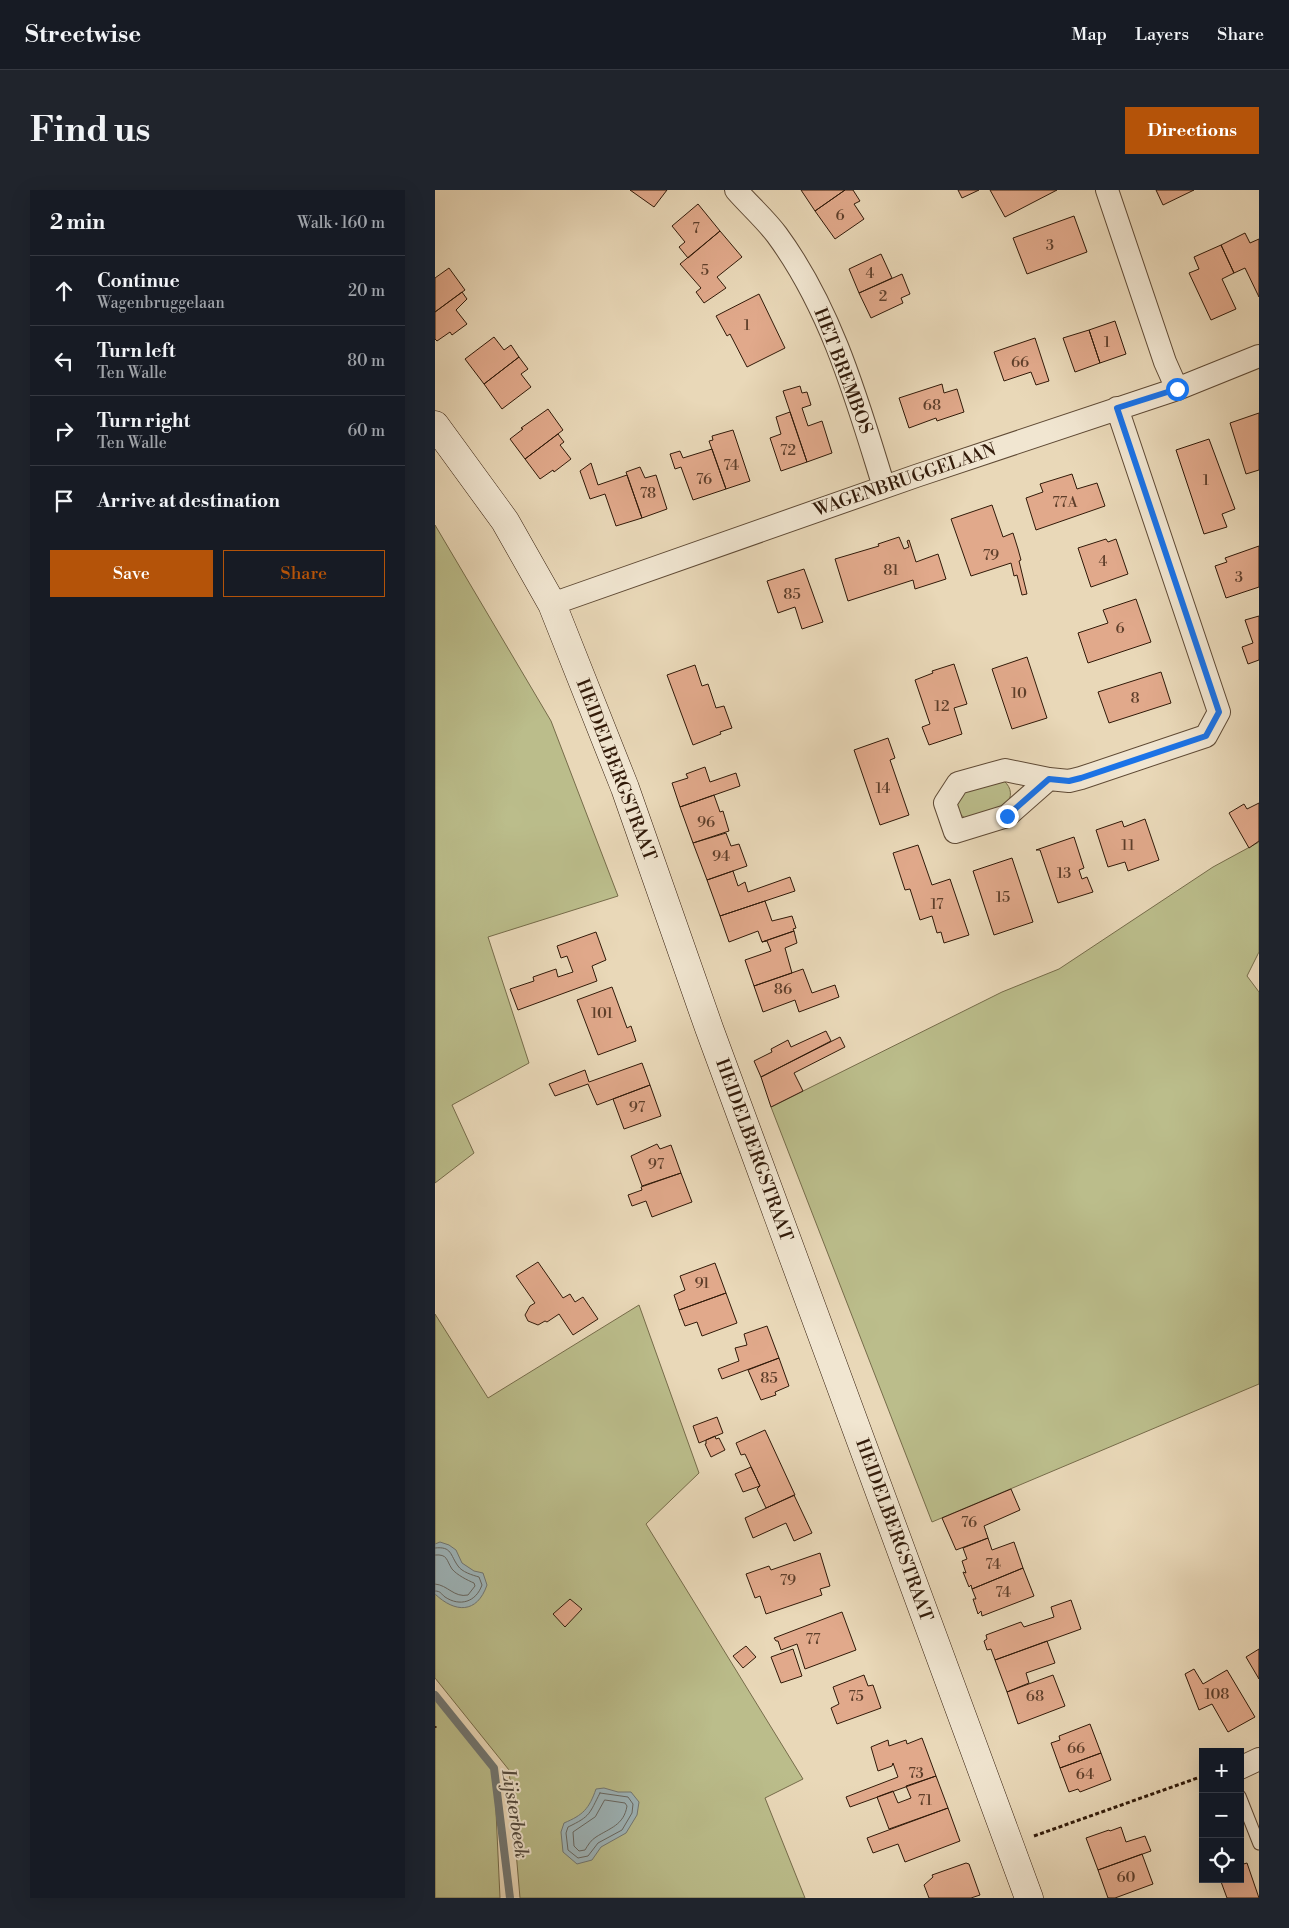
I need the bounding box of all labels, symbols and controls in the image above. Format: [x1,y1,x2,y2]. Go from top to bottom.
text: Streetwise [25,20,141,50]
text: Map [1072,23,1107,46]
text: Layers [1135,23,1189,46]
text: Share [1217,23,1264,46]
button: Directions [1125,107,1259,154]
text: Find us [30,109,150,152]
house number: 6 [835,206,845,225]
text: 2 min [50,210,105,236]
text: Walk · 160 m [297,213,385,233]
house number: 7 [692,219,700,238]
house number: 3 [1046,236,1054,255]
house number: 5 [701,261,709,280]
house number: 4 [866,264,875,283]
text: Continue [97,269,180,293]
icon: ahead [50,277,78,305]
text: 20 m [348,281,385,301]
house number: 2 [879,287,887,306]
text: Wagenbruggelaan [97,293,225,313]
street label: HET BREMBOS [808,305,878,437]
house number: 1 [744,316,751,335]
house number: 1 [1104,333,1111,352]
text: Turn left [97,339,176,363]
icon: left [50,347,78,375]
text: 80 m [347,351,385,371]
house number: 66 [1011,353,1029,372]
text: Ten Walle [97,363,167,383]
route start [1166,378,1189,401]
house number: 68 [923,396,941,415]
text: Turn right [97,409,190,433]
icon: right [50,417,78,445]
text: 60 m [347,421,385,441]
text: Ten Walle [97,433,167,453]
street label: WAGENBRUGGELAAN [810,438,1000,522]
house number: 72 [780,441,796,460]
house number: 74 [723,456,739,475]
house number: 76 [696,470,712,489]
house number: 1 [1203,471,1210,490]
house number: 78 [640,484,656,503]
icon: arrive [50,487,78,515]
text: Arrive at destination [97,489,280,513]
house number: 77A [1052,493,1078,512]
house number: 79 [983,546,999,565]
button: Save [50,550,213,597]
button: Share [223,550,385,597]
house number: 4 [1099,552,1108,571]
house number: 81 [883,561,899,580]
house number: 3 [1235,568,1243,587]
house number: 85 [783,585,801,604]
house number: 6 [1115,619,1125,638]
street label: HEIDELBERGSTRAAT [571,676,661,865]
house number: 10 [1011,684,1027,703]
house number: 8 [1130,689,1140,708]
house number: 12 [934,697,950,716]
house number: 14 [876,779,890,798]
route end [996,805,1019,828]
house number: 96 [697,813,715,832]
house number: 11 [1121,836,1135,855]
house number: 94 [712,847,730,866]
house number: 13 [1057,864,1071,883]
house number: 15 [996,888,1010,907]
house number: 17 [930,895,944,914]
house number: 86 [774,980,792,999]
house number: 101 [591,1004,613,1023]
street label: HEIDELBERGSTRAAT [710,1055,798,1245]
house number: 97 [629,1098,646,1117]
house number: 97 [648,1155,665,1174]
house number: 91 [694,1274,710,1293]
house number: 85 [760,1369,778,1388]
street label: HEIDELBERGSTRAAT [850,1435,938,1625]
house number: 76 [961,1513,977,1532]
house number: 74 [985,1555,1001,1574]
house number: 79 [780,1571,796,1590]
house number: 74 [995,1583,1011,1602]
house number: 77 [805,1630,821,1649]
house number: 108 [1204,1685,1230,1704]
house number: 75 [848,1687,864,1706]
house number: 68 [1026,1687,1044,1706]
house number: 66 [1067,1739,1085,1758]
map controls [1199,1748,1244,1883]
button: + [1199,1748,1244,1793]
house number: 73 [908,1764,924,1783]
house number: 64 [1076,1765,1094,1784]
water label: Lijsterbeek [496,1767,534,1860]
house number: 71 [918,1791,933,1810]
button: − [1199,1793,1244,1838]
button: locate [1199,1838,1244,1883]
house number: 60 [1116,1868,1136,1887]

